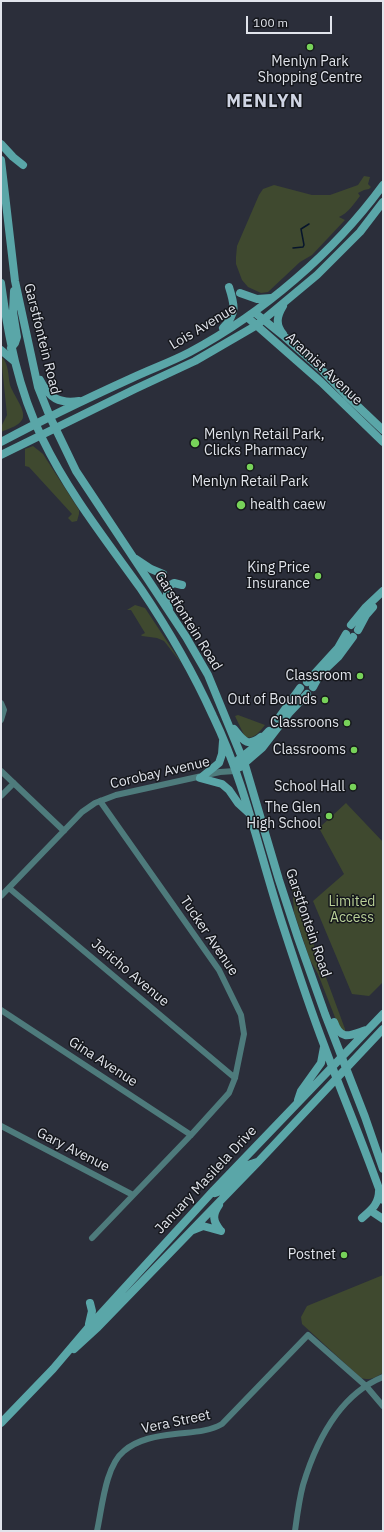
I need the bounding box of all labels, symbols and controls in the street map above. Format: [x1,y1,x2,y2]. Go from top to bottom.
scale bar [248,8,334,34]
text: 100 m [253,15,288,30]
marker: Menlyn Park Shopping Centre [305,42,315,52]
place label: Menlyn Park Shopping Centre [258,54,362,86]
district label: MENLYN [226,91,304,113]
street label: Garstfontein Road [20,282,64,396]
street label: Lois Avenue [166,300,240,354]
street label: Aramist Avenue [282,329,366,409]
place label: Menlyn Retail Park, Clicks Pharmacy [204,427,324,460]
marker: Menlyn Retail Park, Clicks Pharmacy [189,437,201,449]
marker: Menlyn Retail Park [245,462,255,472]
place label: Menlyn Retail Park [192,474,308,490]
place label: health caew [250,497,326,513]
marker: health caew [235,499,247,511]
place label: King Price Insurance [247,560,310,592]
street label: Garstfontein Road [151,568,225,674]
marker: King Price Insurance [313,571,323,581]
place label: Classroom [286,668,352,684]
marker: Classroom [355,671,365,681]
place label: Out of Bounds [227,692,317,708]
marker: Out of Bounds [320,695,330,705]
place label: Classroons [270,715,339,731]
marker: Classroons [342,718,352,728]
place label: Classrooms [273,742,346,758]
marker: Classrooms [349,745,359,755]
street label: Corobay Avenue [108,753,212,793]
place label: School Hall [274,779,345,795]
marker: School Hall [348,782,358,792]
place label: The Glen High School [246,800,321,832]
marker: The Glen High School [324,811,334,821]
street label: Garstfontein Road [282,867,334,979]
street label: Tucker Avenue [176,893,242,979]
park label: Limited Access [329,894,375,926]
street label: Jericho Avenue [88,936,172,1010]
street label: Gina Avenue [65,1034,141,1090]
street label: January Masilela Drive [152,1123,260,1237]
street label: Gary Avenue [34,1124,112,1176]
place label: Postnet [288,1247,336,1263]
marker: Postnet [339,1250,349,1260]
street label: Vera Street [140,1407,212,1437]

